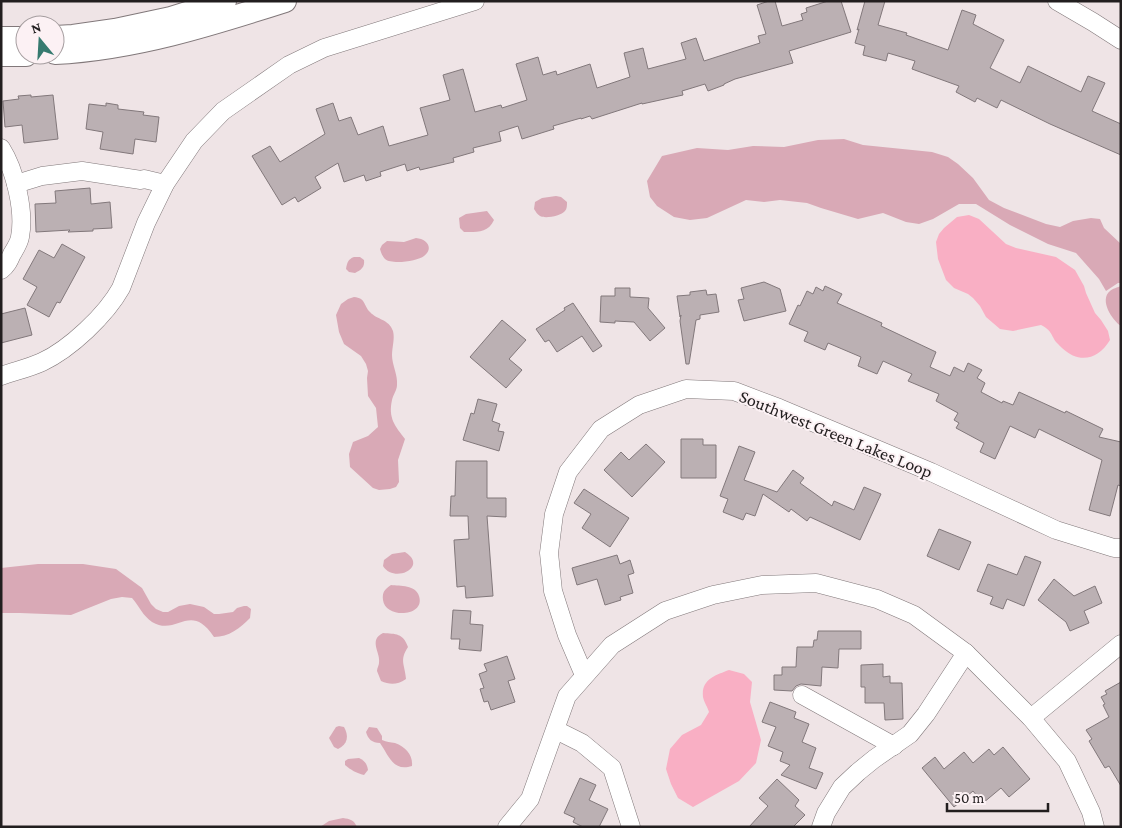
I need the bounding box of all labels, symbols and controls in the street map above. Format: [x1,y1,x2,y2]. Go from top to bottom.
north arrow [15,15,65,65]
text: N [29,18,43,37]
street label: Southwest Green Lakes Loop [736,386,936,482]
scale bar [947,780,1048,812]
text: 50 m [954,790,984,806]

